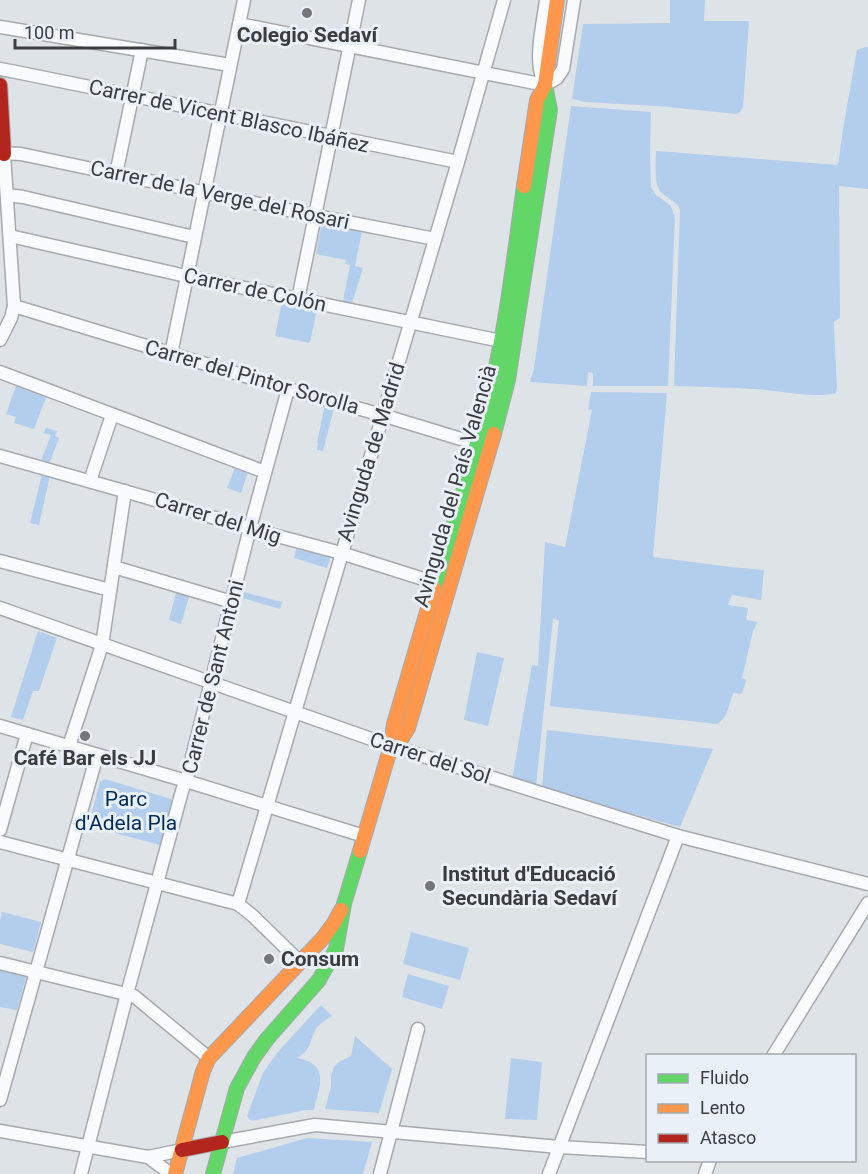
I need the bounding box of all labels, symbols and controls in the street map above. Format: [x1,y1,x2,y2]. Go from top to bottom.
marker: Colegio Sedaví [300,6,314,20]
scale bar [15,12,176,50]
text: 100 m [24,22,75,43]
place label: Colegio Sedaví [237,23,379,47]
street label: Carrer de Vicent Blasco Ibáñez [87,75,371,157]
street label: Carrer de la Verge del Rosari [88,156,352,234]
street label: Carrer de Colón [182,263,328,317]
street label: Carrer del Pintor Sorolla [142,335,362,419]
street label: Avinguda de Madrid [332,360,410,544]
street label: Avinguda del País Valencià [409,362,501,610]
street label: Carrer del Mig [152,487,284,549]
street label: Carrer de Sant Antoni [177,578,249,776]
street label: Carrer del Sol [367,727,493,789]
marker: Café Bar els JJ [78,729,92,743]
place label: Café Bar els JJ [14,746,156,770]
park label: Parc d'Adela Pla [75,787,177,835]
place label: Institut d'Educació Secundària Sedaví [442,862,618,910]
marker: Institut d'Educació Secundària Sedaví [423,879,437,893]
place label: Consum [281,947,359,971]
marker: Consum [262,952,276,966]
legend [646,1054,856,1162]
text: Fluido [700,1067,749,1088]
text: Lento [700,1097,745,1118]
text: Atasco [700,1127,756,1148]

